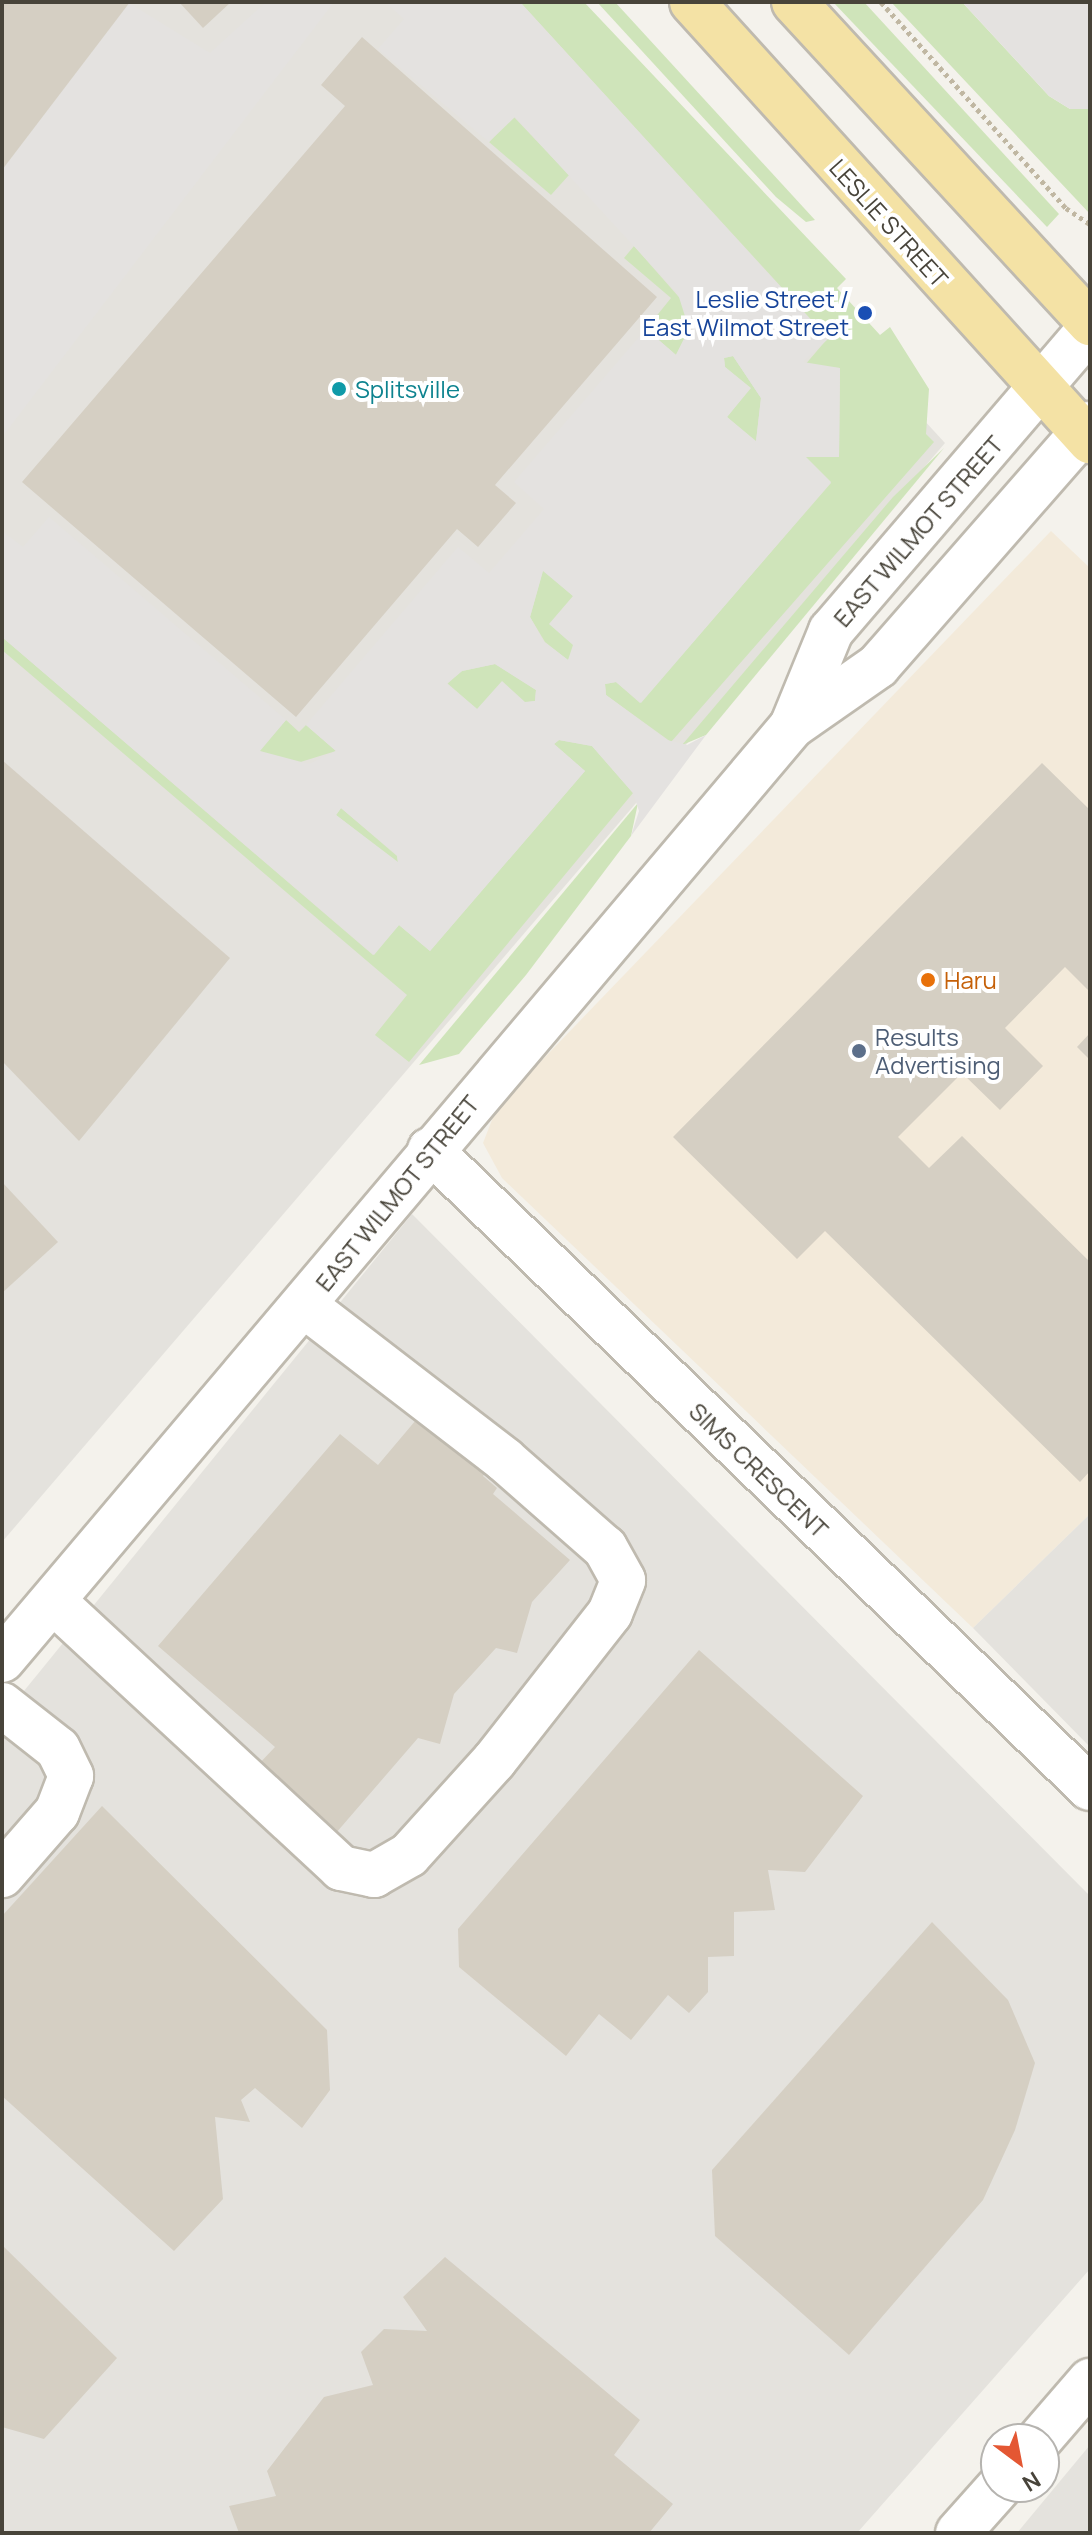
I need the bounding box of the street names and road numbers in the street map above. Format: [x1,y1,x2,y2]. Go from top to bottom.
street label: LESLIE STREET [824,153,954,293]
street label: EAST WILMOT STREET [827,429,1009,633]
street label: EAST WILMOT STREET [309,1089,485,1297]
street label: SIMS CRESCENT [684,1396,834,1544]

